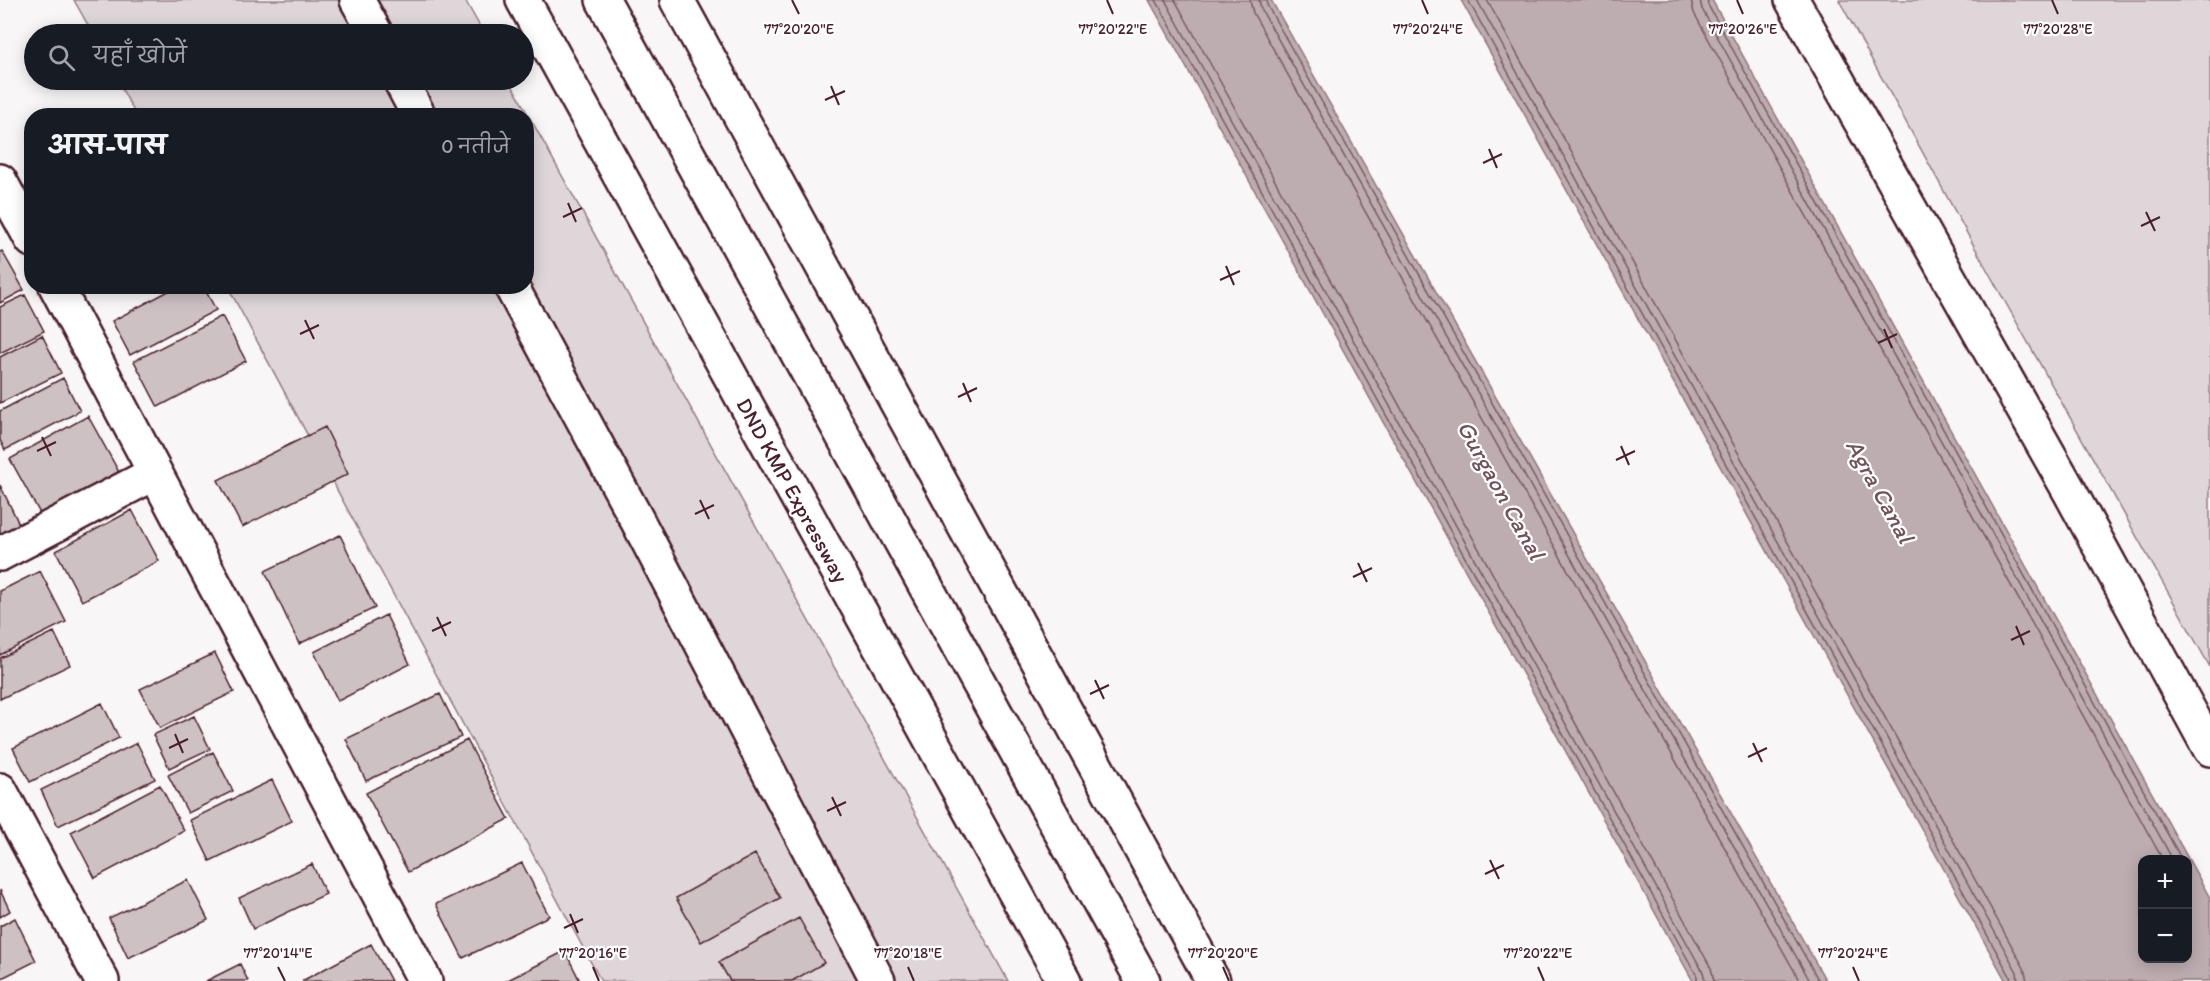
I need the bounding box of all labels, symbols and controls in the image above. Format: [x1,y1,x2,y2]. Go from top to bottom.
text: 77°20'20"E [764,20,834,38]
text: 77°20'22"E [1079,20,1147,38]
text: 77°20'24"E [1393,20,1463,38]
text: 77°20'26"E [1709,20,1777,38]
text: 77°20'28"E [2023,20,2093,38]
search box [24,24,534,90]
icon: search [45,41,78,74]
text: यहाँ खोजें [93,42,187,69]
text: आस-पास [48,129,167,161]
text: 0 नतीजे [441,134,510,158]
street label: DND KMP Expressway [731,393,855,588]
water label: Gurgaon Canal [1451,415,1553,566]
water label: Agra Canal [1840,434,1922,550]
map controls [2138,855,2192,963]
button: + [2138,855,2192,909]
button: − [2138,909,2192,963]
text: 77°20'14"E [244,944,312,962]
text: 77°20'16"E [559,944,627,962]
text: 77°20'18"E [874,944,942,962]
text: 77°20'20"E [1188,944,1258,962]
text: 77°20'22"E [1504,944,1572,962]
text: 77°20'24"E [1818,944,1888,962]

